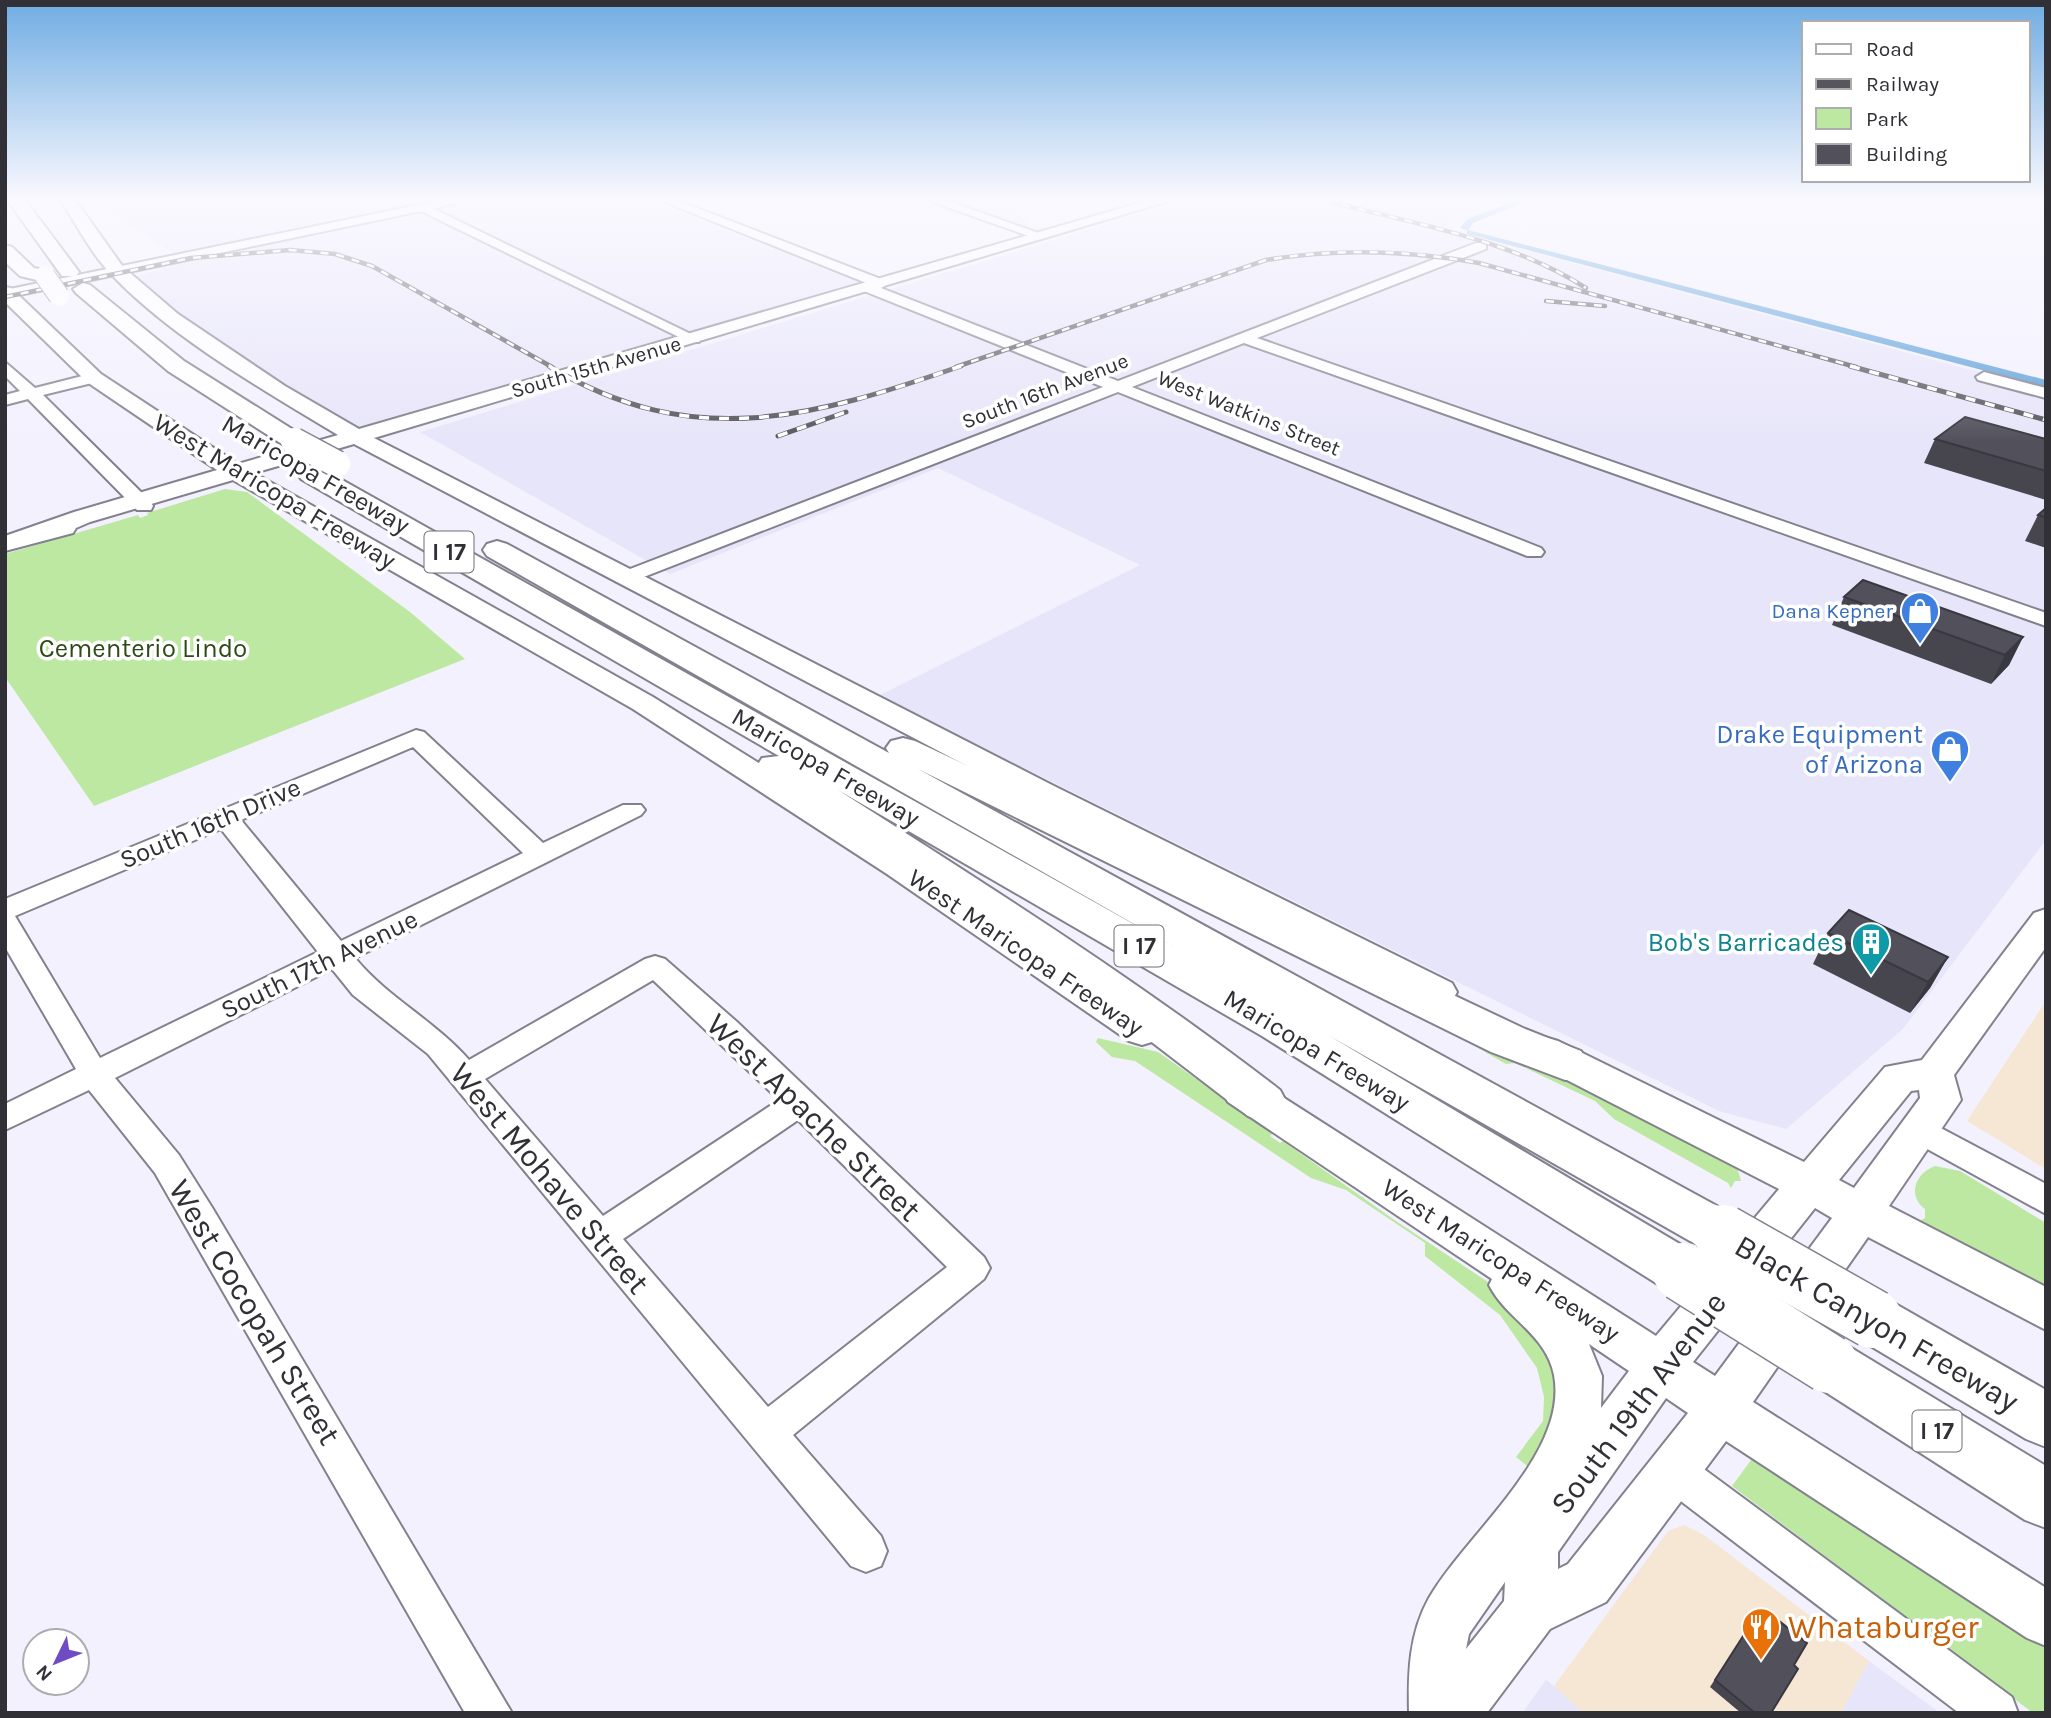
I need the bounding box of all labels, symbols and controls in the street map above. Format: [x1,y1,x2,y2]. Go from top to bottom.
legend [1802,21,2030,182]
text: Road [1866,37,1914,61]
text: Railway [1866,72,1939,96]
text: Park [1866,107,1909,131]
text: Building [1866,142,1947,166]
street label: South 15th Avenue [508,331,684,403]
street label: South 16th Avenue [959,348,1131,434]
street label: West Watkins Street [1154,365,1344,461]
street label: West Maricopa Freeway [148,407,402,576]
street label: Maricopa Freeway [216,408,415,541]
road number: I 17 [424,532,474,572]
shop icon: Dana Kepner [1899,590,1941,645]
place label: Dana Kepner [1771,599,1893,623]
park label: Cementerio Lindo [39,633,247,664]
street label: Maricopa Freeway [726,701,925,834]
place label: Drake Equipment of Arizona [1716,719,1923,780]
shop icon: Drake Equipment of Arizona [1929,728,1971,783]
street label: South 16th Drive [115,771,305,875]
street label: West Maricopa Freeway [902,862,1149,1043]
street label: South 17th Avenue [216,903,423,1026]
building icon: Bob's Barricades [1850,921,1892,976]
road number: I 17 [1114,926,1164,966]
place label: Bob's Barricades [1648,927,1844,958]
street label: Maricopa Freeway [1218,983,1415,1118]
street label: West Apache Street [699,1006,928,1229]
street label: West Mohave Street [442,1055,657,1301]
street label: West Maricopa Freeway [1376,1172,1625,1349]
street label: West Cocopah Street [161,1173,348,1451]
street label: Black Canyon Freeway [1728,1227,2025,1420]
street label: South 19th Avenue [1543,1285,1734,1522]
road number: I 17 [1912,1410,1962,1451]
restaurant icon: Whataburger [1740,1606,1782,1661]
place label: Whataburger [1788,1609,1979,1646]
north arrow [21,1627,91,1697]
text: N [32,1660,57,1685]

